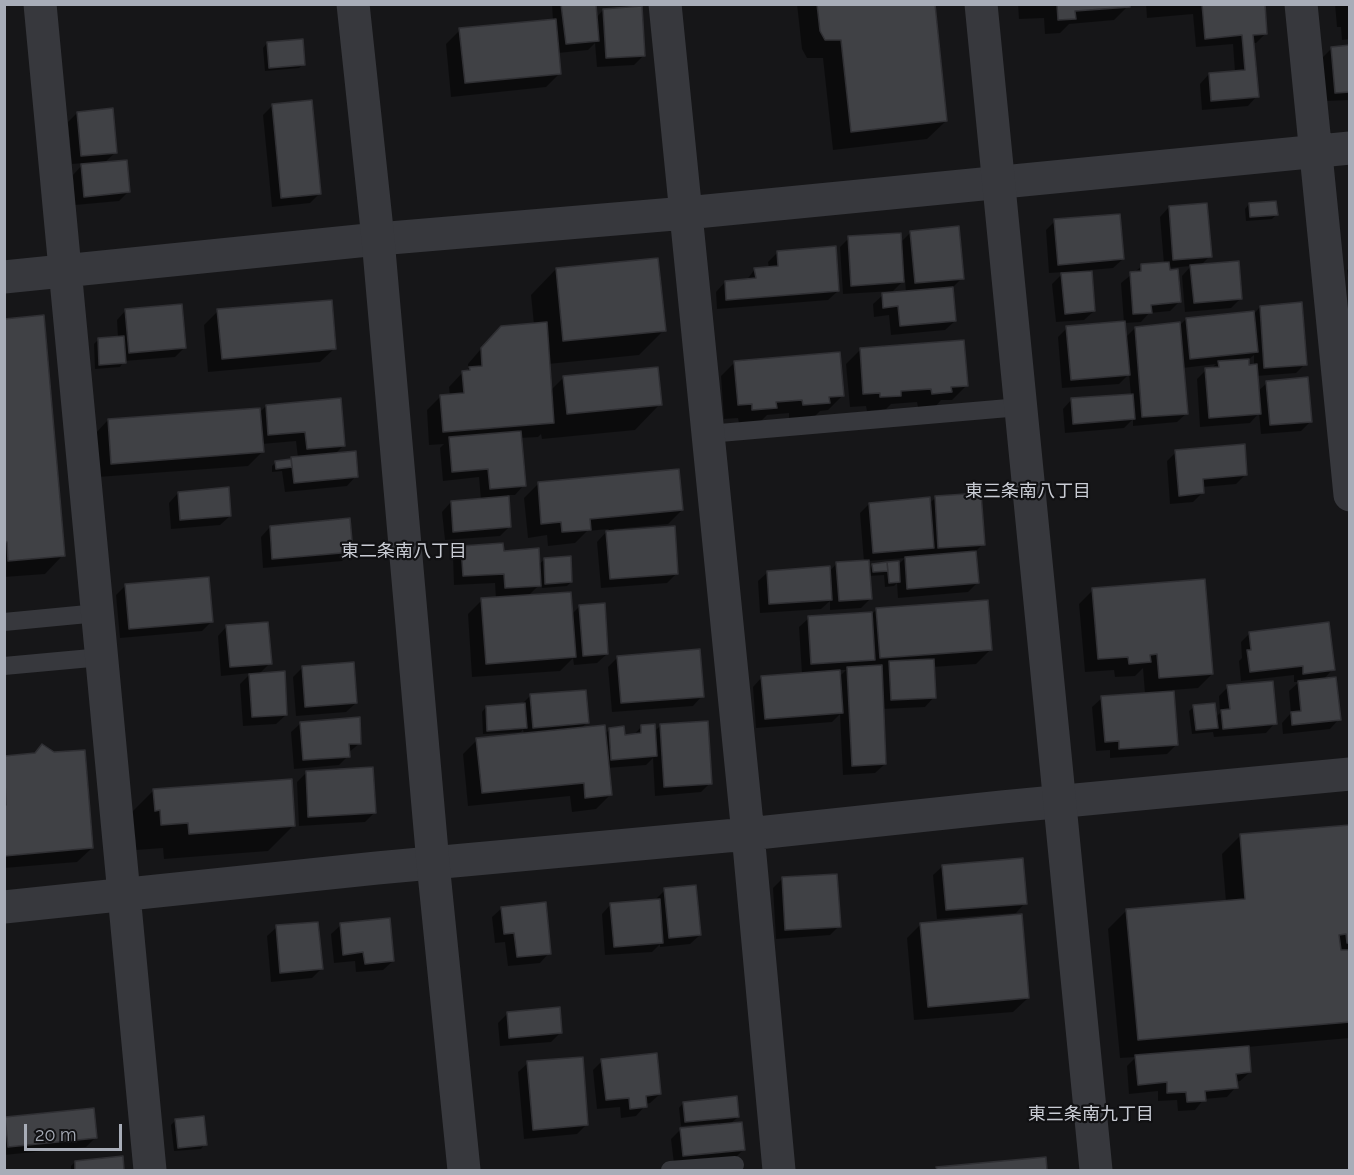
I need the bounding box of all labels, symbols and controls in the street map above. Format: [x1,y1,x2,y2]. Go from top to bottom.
district label: 東三条南八丁目 [965,481,1091,503]
district label: 東二条南八丁目 [341,541,467,563]
district label: 東三条南九丁目 [1028,1104,1154,1126]
scale bar [27,1112,124,1150]
text: 20 m [35,1124,77,1145]

